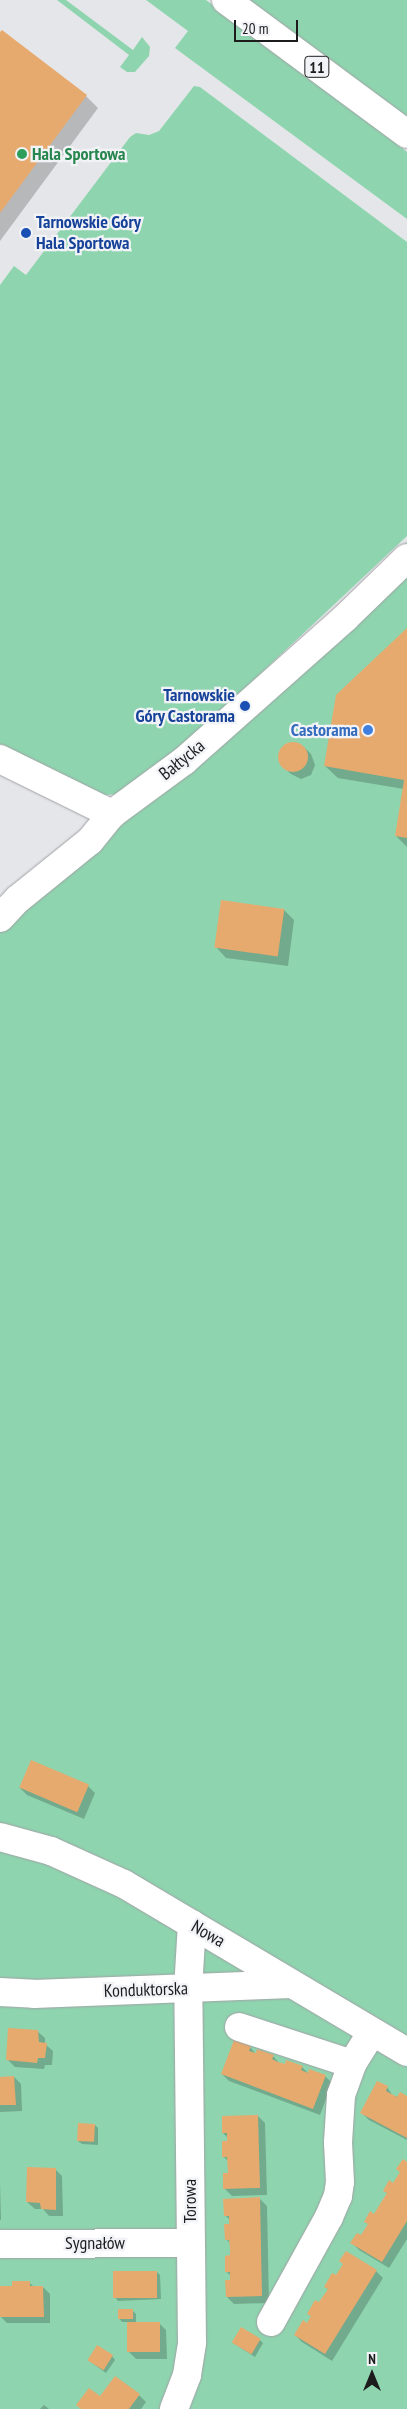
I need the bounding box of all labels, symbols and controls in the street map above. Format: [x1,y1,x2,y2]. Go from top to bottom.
scale bar [237,10,301,42]
text: 20 m [242,19,268,38]
road number: 11 [303,54,331,80]
place label: Hala Sportowa [32,143,125,165]
marker: Hala Sportowa [16,148,28,160]
place label: Tarnowskie Góry Hala Sportowa [36,212,141,254]
marker: Tarnowskie Góry Hala Sportowa [20,227,32,239]
place label: Tarnowskie Góry Castorama [135,685,235,728]
marker: Tarnowskie Góry Castorama [239,700,251,712]
place label: Castorama [291,719,358,741]
marker: Castorama [362,724,374,736]
street label: Bałtycka [155,735,209,785]
street label: Nowa [187,1916,229,1952]
street label: Konduktorska [104,1978,188,2002]
street label: Torowa [179,2179,201,2223]
street label: Sygnałów [65,2232,125,2254]
north arrow [347,2349,397,2399]
text: N [368,2350,376,2368]

